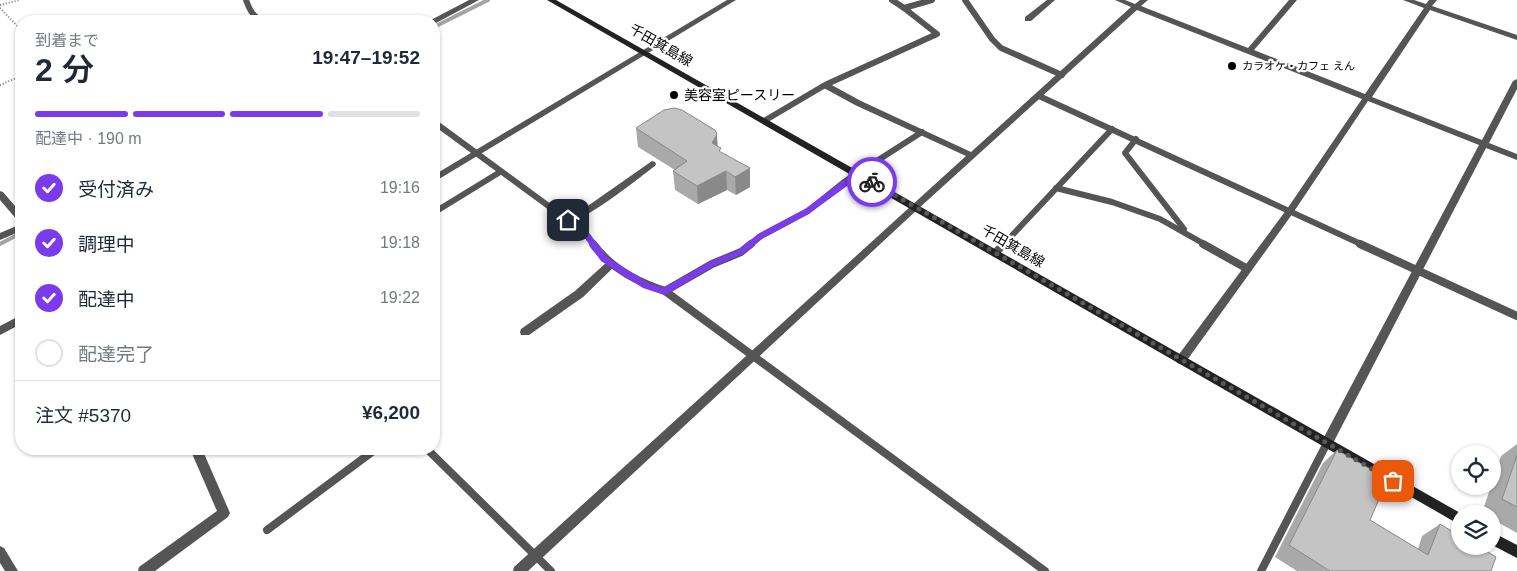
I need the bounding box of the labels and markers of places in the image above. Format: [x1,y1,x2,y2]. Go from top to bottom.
marker: カラオケ・カフェ えん [1226,60,1238,72]
place label: カラオケ・カフェ えん [1242,60,1355,72]
place label: 美容室ピースリー [684,87,795,103]
marker: 美容室ピースリー [668,89,680,101]
pin [547,199,589,241]
pin [1372,460,1414,502]

